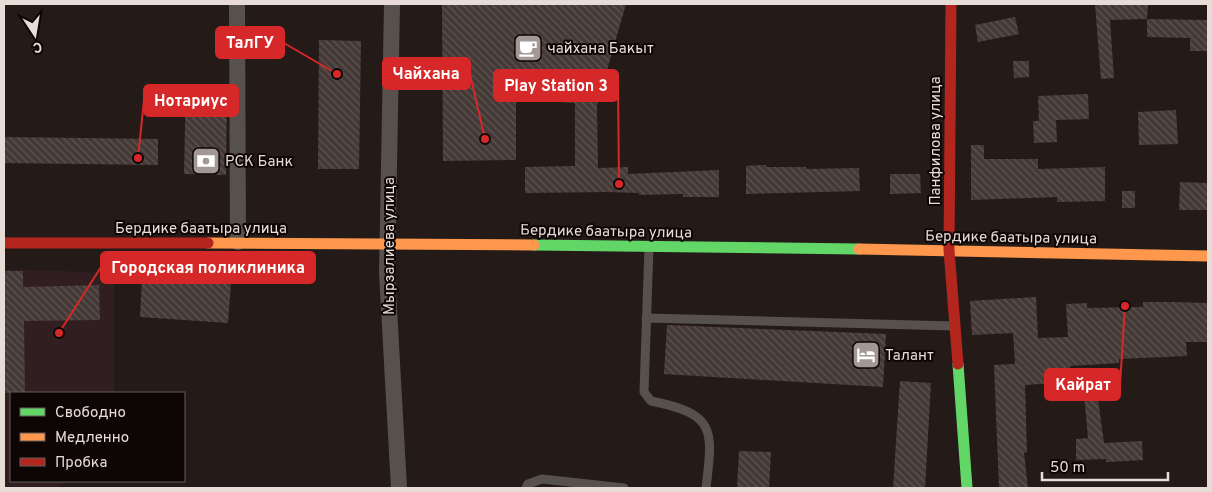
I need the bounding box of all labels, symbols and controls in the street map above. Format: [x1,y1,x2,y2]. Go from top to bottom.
north arrow [10,10,60,60]
callout: ТалГУ [216,27,284,58]
cafe icon: чайхана Бакыт [513,33,543,63]
text: ТалГУ [226,34,274,54]
text: С [31,37,44,56]
place label: чайхана Бакыт [547,40,654,59]
callout: Чайхана [383,58,470,89]
text: Чайхана [392,65,460,85]
callout: Play Station 3 [494,70,618,101]
street label: Панфилова улица [927,76,946,206]
text: Play Station 3 [504,77,608,97]
callout: Нотариус [144,85,238,116]
text: Нотариус [154,92,228,112]
bank icon: РСК Банк [191,146,221,176]
place label: РСК Банк [225,153,293,172]
street label: Мырзалиева улица [381,177,400,315]
street label: Бердике баатыра улица [115,220,287,239]
street label: Бердике баатыра улица [520,222,692,243]
street label: Бердике баатыра улица [925,228,1097,249]
callout: Городская поликлиника [101,252,315,283]
text: Городская поликлиника [111,259,305,279]
hotel icon: Талант [851,340,881,370]
place label: Талант [885,347,934,366]
callout: Кайрат [1045,369,1120,400]
text: Кайрат [1055,376,1111,396]
legend [10,392,185,482]
text: Свободно [55,404,126,423]
text: Медленно [55,429,129,448]
scale bar [1042,450,1168,482]
text: Пробка [55,454,107,473]
text: 50 m [1050,459,1085,478]

